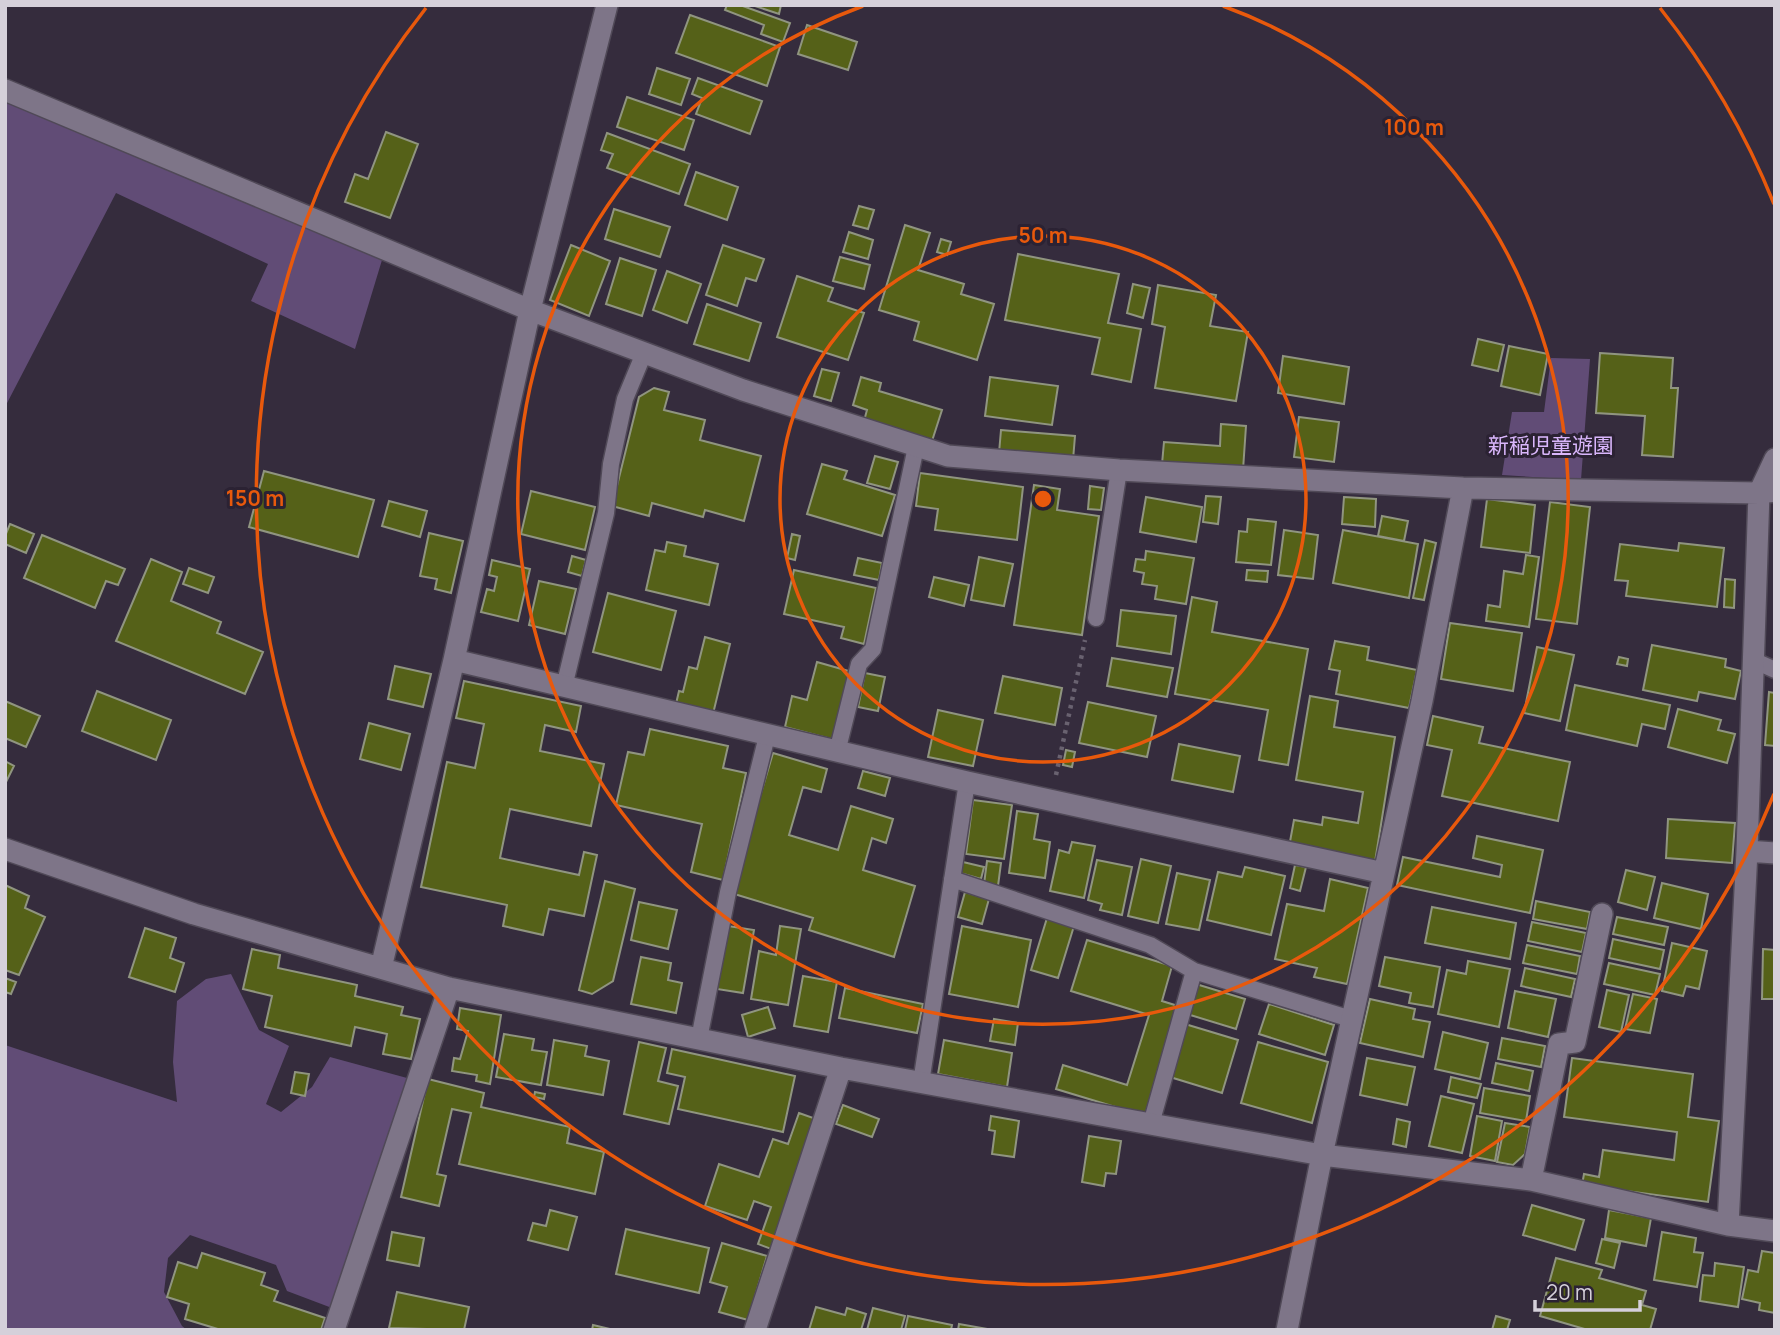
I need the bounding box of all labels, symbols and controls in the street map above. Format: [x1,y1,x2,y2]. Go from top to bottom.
text: 100 m [1384,113,1444,141]
text: 50 m [1018,221,1068,249]
park label: 新稲児童遊園 [1488,431,1614,459]
text: 150 m [226,484,284,512]
centre of rings [1031,487,1055,511]
scale bar [1535,1268,1640,1312]
text: 20 m [1546,1278,1593,1306]

